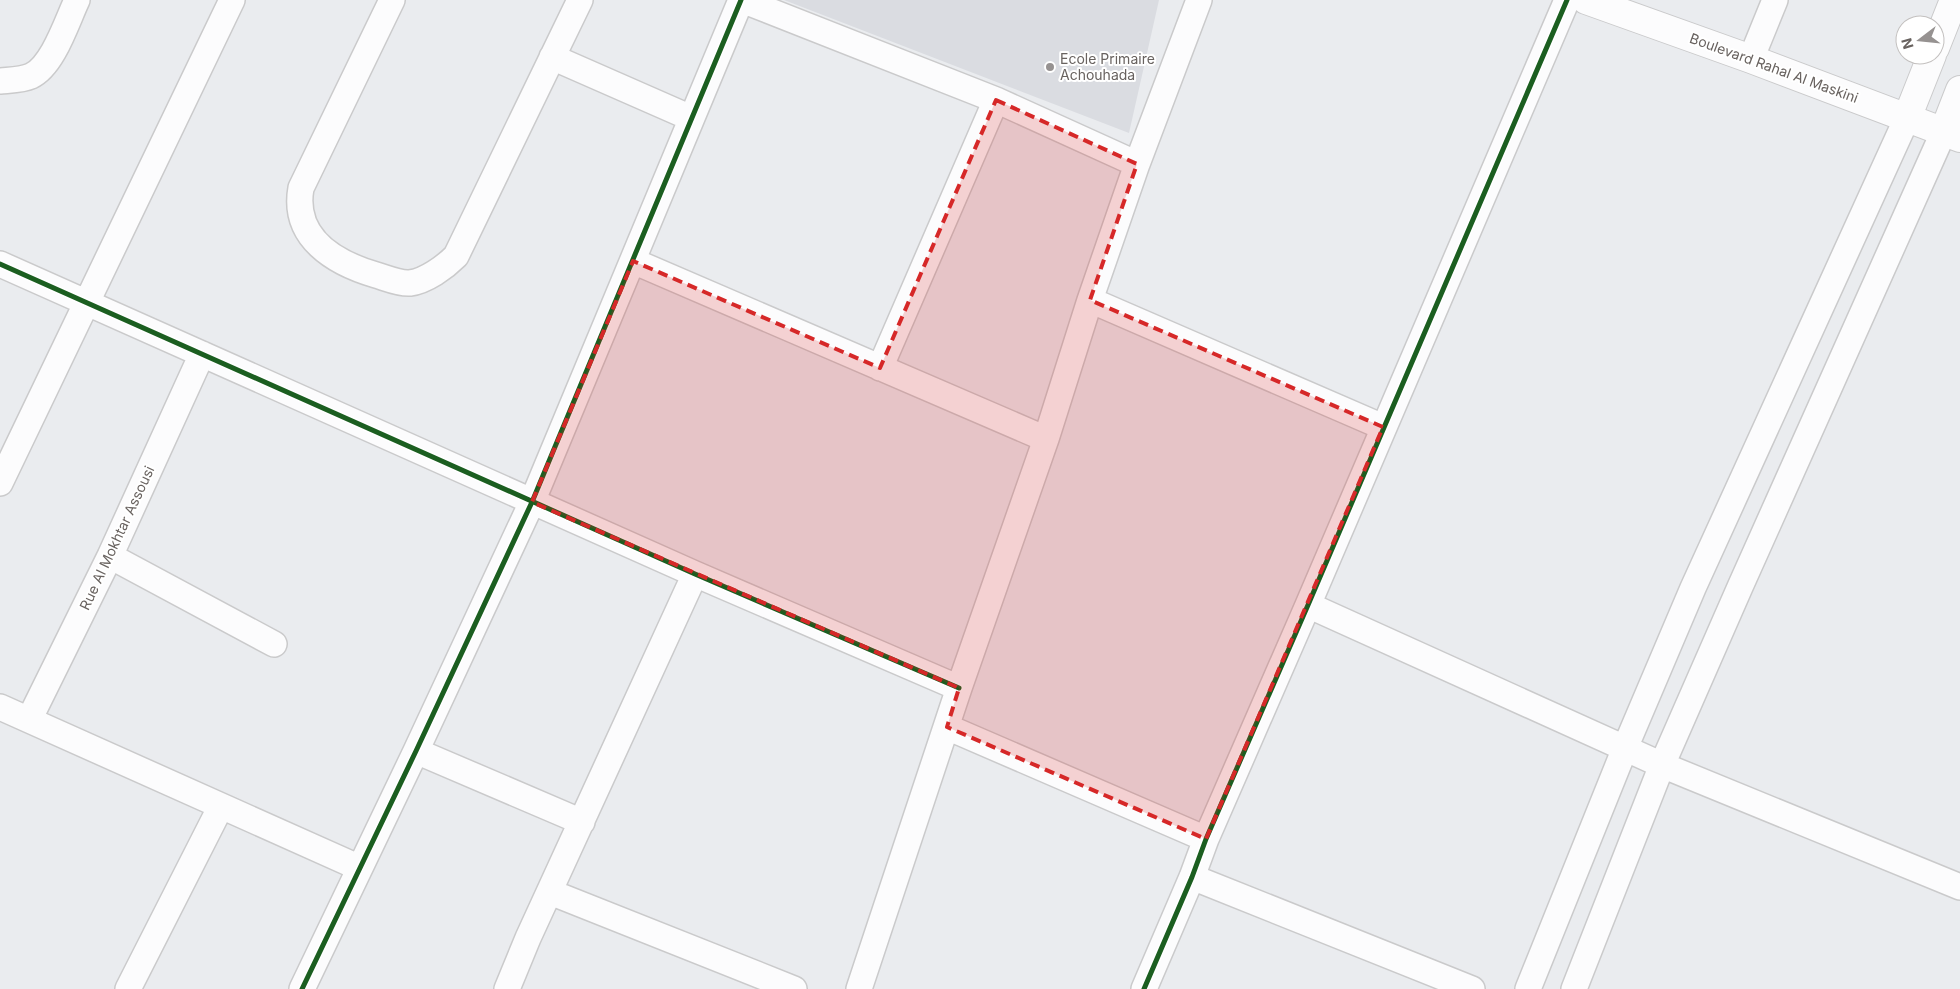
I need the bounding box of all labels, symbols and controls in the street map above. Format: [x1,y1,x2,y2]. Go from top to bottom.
north arrow [1895,15,1945,65]
street label: Boulevard Rahal Al Maskini [1688,29,1861,106]
text: N [1897,36,1917,51]
place label: Ecole Primaire Achouhada [1060,50,1155,83]
marker: Ecole Primaire Achouhada [1044,61,1056,73]
street label: Rue Al Mokhtar Assousi [76,463,157,613]

